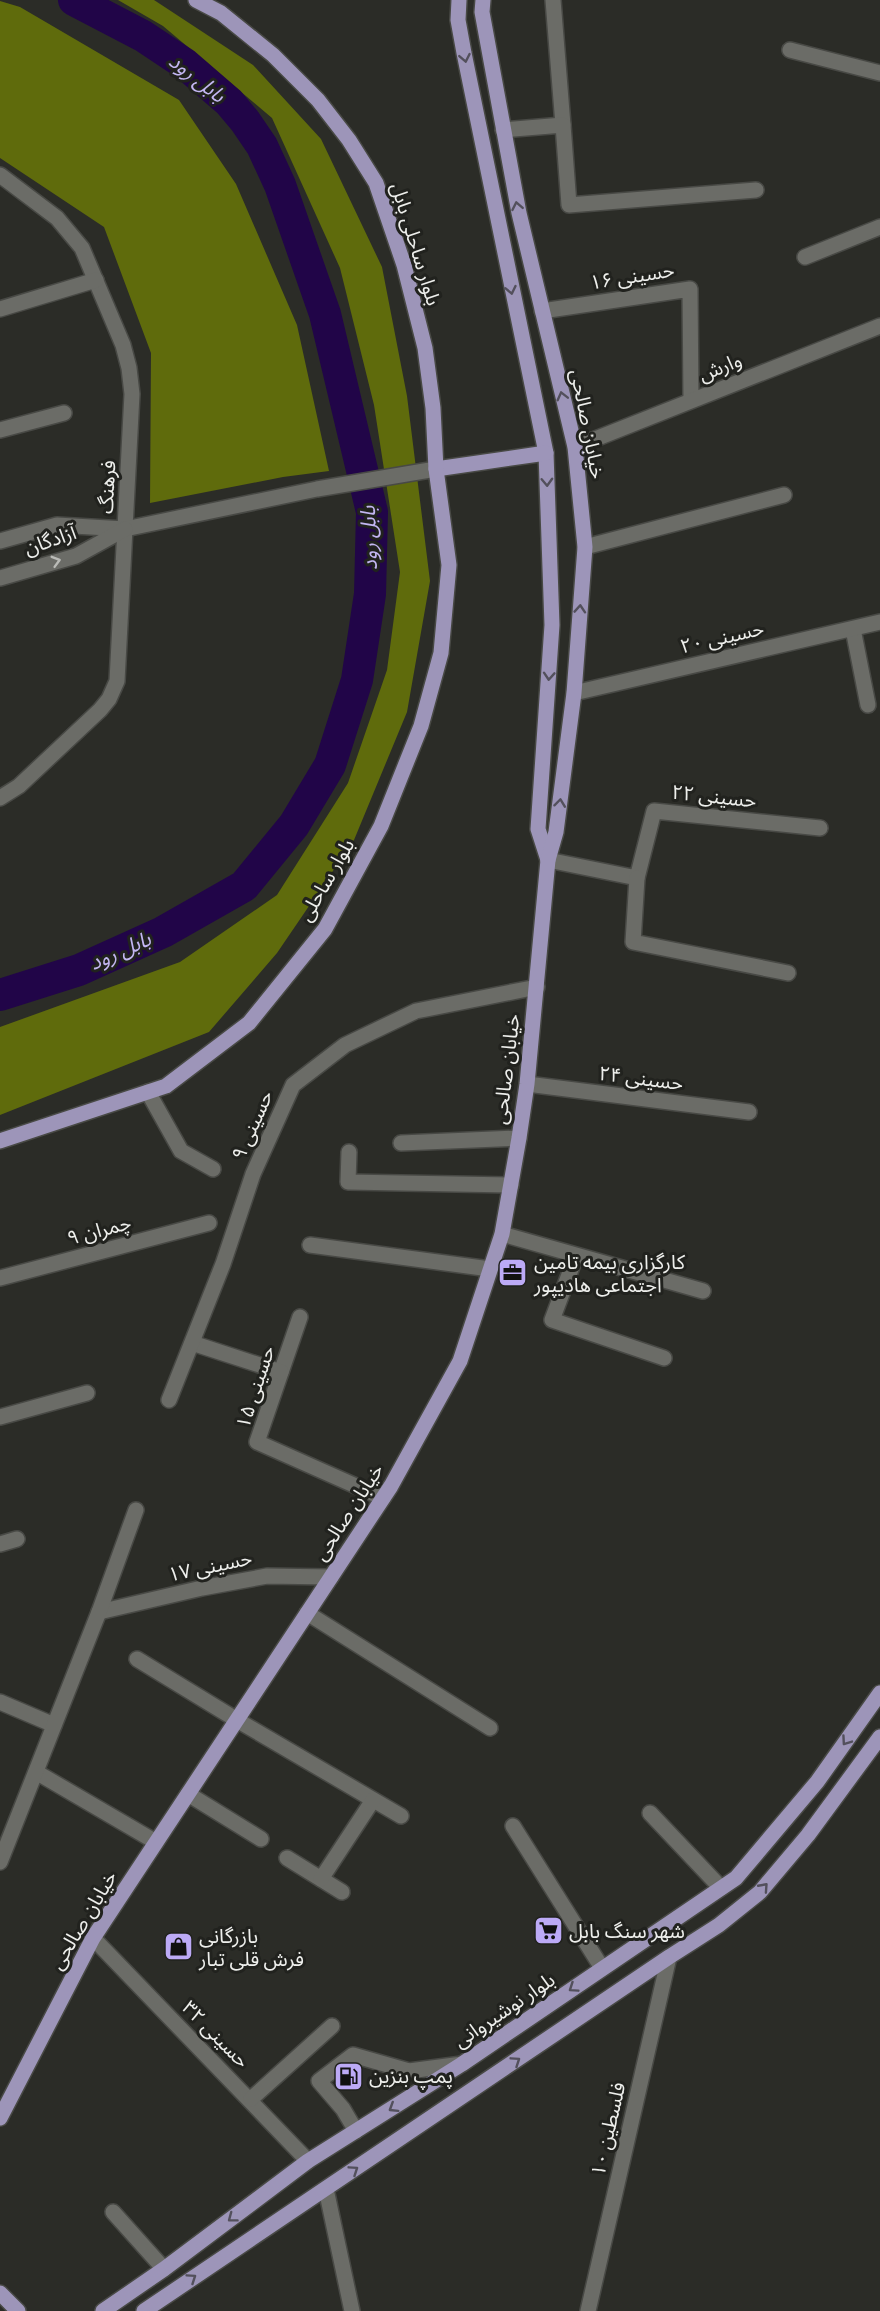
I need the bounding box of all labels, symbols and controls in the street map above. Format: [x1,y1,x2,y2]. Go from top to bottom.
water label: بابل رود [164,47,231,108]
one-way arrow [458,52,471,62]
street label: بلوار ساحلی بابل [386,179,447,308]
one-way arrow [511,201,524,211]
street label: حسینی ۱۶ [588,256,676,295]
one-way arrow [504,285,517,295]
street label: وارش [694,347,745,386]
street label: خيابان صالحی [566,367,611,481]
one-way arrow [557,391,570,401]
street label: فرهنگ [93,459,120,515]
one-way arrow [541,477,554,486]
water label: بابل رود [354,505,382,571]
street label: آزادگان [20,519,80,560]
one-way arrow [51,556,61,569]
one-way arrow [574,605,587,614]
street label: حسینی ٢٠ [678,615,766,658]
one-way arrow [542,672,555,681]
street label: حسینی ۲۲ [670,779,758,812]
one-way arrow [553,799,565,808]
street label: بلوار ساحلی [292,834,359,926]
water label: بابل رود [85,925,155,975]
street label: خيابان صالحی [486,1012,525,1126]
street label: حسینی ۲۴ [597,1060,685,1095]
street label: حسینی ٩ [225,1086,278,1164]
street label: چمران ۹ [64,1209,134,1251]
place label: کارگزاری بیمه تامین اجتماعی هادیپور [533,1249,686,1298]
office icon: کارگزاری بیمه تامین اجتماعی هادیپور [497,1257,529,1289]
street label: حسینی ۱۵ [229,1342,280,1431]
street label: خيابان صالحی [307,1458,388,1565]
street label: حسینی ۱۷ [166,1544,254,1587]
one-way arrow [842,1734,853,1745]
street label: خيابان صالحی [43,1866,122,1974]
one-way arrow [757,1883,768,1894]
supermarket icon: شهر سنگ بابل [532,1915,564,1947]
place label: شهر سنگ بابل [569,1918,685,1943]
place label: بازرگانی فرش قلی تبار [198,1923,304,1971]
shop icon: بازرگانی فرش قلی تبار [162,1931,194,1963]
street label: بلوار نوشیروانی [448,1966,559,2053]
one-way arrow [568,1981,579,1992]
street label: حسینی ۳۲ [177,1995,255,2073]
one-way arrow [509,2057,520,2068]
fuel station icon: پمپ بنزین [332,2060,364,2092]
place label: پمپ بنزین [369,2063,453,2090]
street label: فلسطین ۱۰ [585,2079,630,2178]
one-way arrow [389,2100,399,2112]
one-way arrow [348,2166,359,2177]
one-way arrow [228,2210,239,2221]
one-way arrow [186,2275,197,2286]

